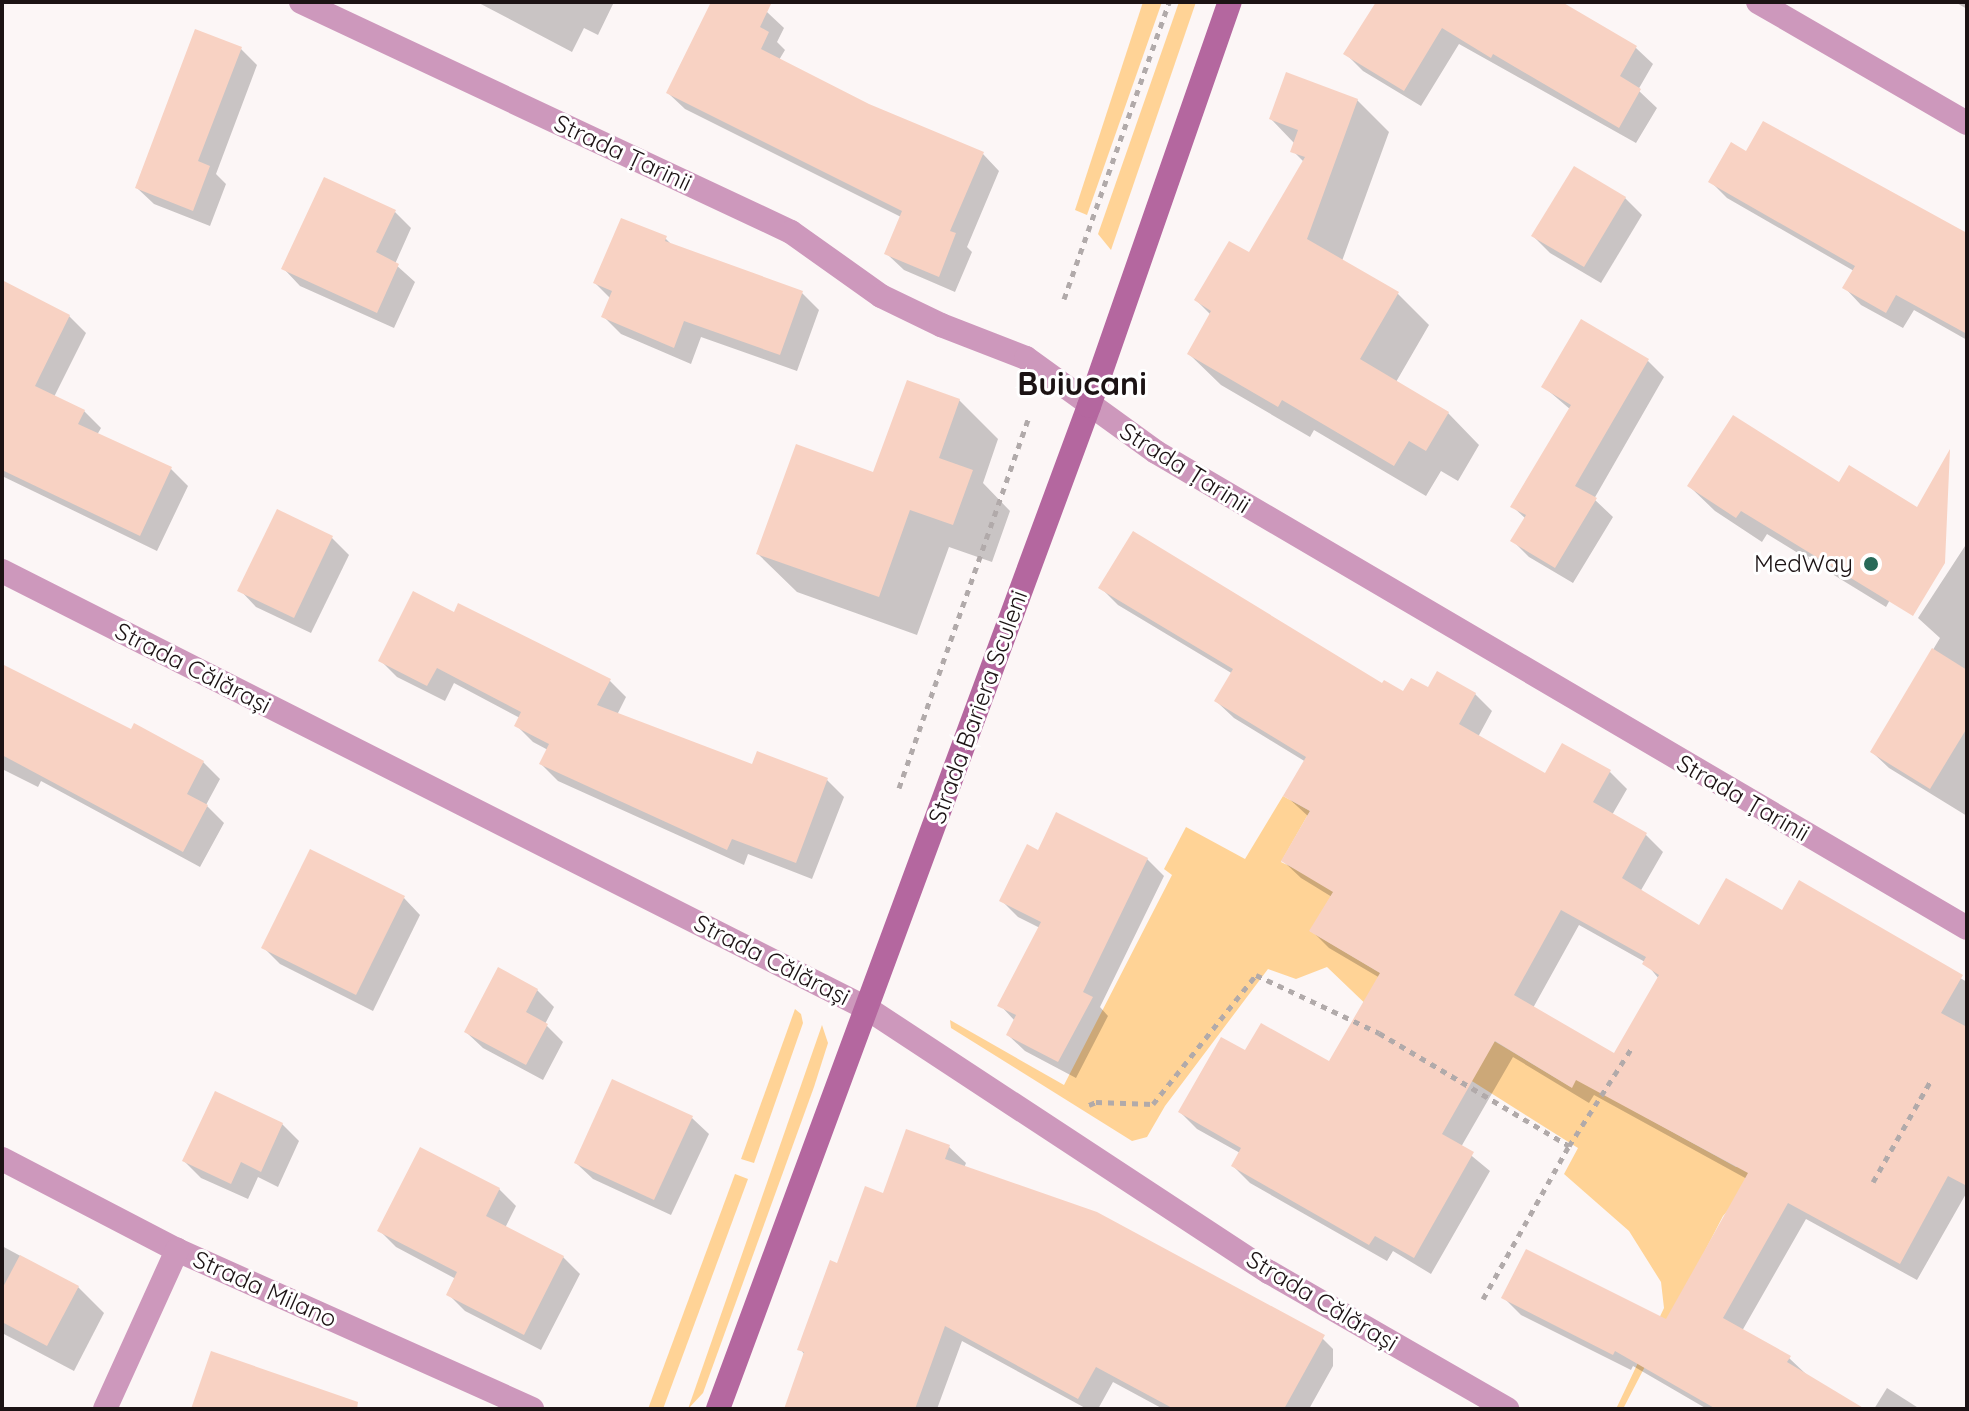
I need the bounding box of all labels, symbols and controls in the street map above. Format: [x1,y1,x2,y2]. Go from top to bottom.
street label: Strada Țarinii [550,109,696,197]
district label: Buiucani [1017,364,1147,402]
street label: Strada Țarinii [1114,416,1256,520]
place label: MedWay [1754,550,1853,578]
marker: MedWay [1860,553,1882,575]
street label: Strada Bariera Sculeni [922,586,1034,828]
street label: Strada Călărași [110,616,276,720]
street label: Strada Țarinii [1672,748,1814,848]
street label: Strada Călărași [689,908,855,1012]
street label: Strada Milano [189,1244,341,1334]
street label: Strada Călărași [1241,1245,1403,1357]

